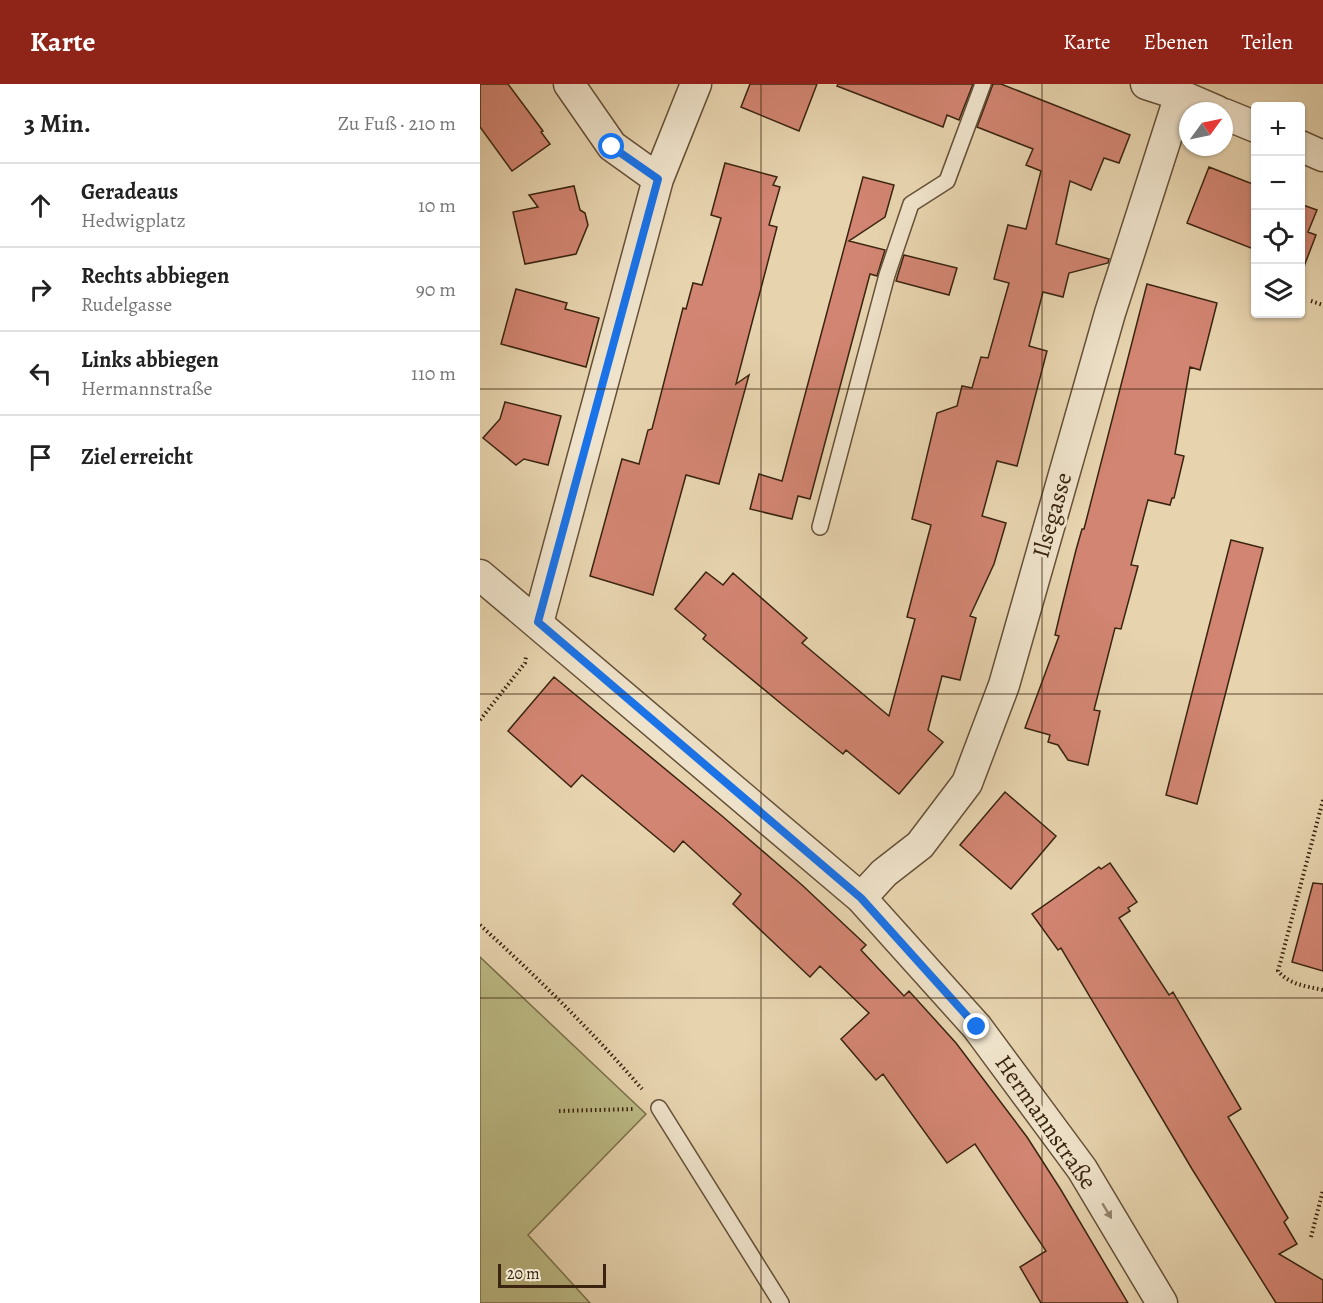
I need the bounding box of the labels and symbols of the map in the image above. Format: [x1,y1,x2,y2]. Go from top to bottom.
north arrow [1179,102,1233,156]
route start [598,133,624,159]
street label: Ilsegasse [1025,468,1079,562]
route end [963,1013,989,1039]
street label: Hermannstraße [988,1048,1104,1196]
one-way arrow [1102,1203,1113,1219]
scale bar [498,1261,606,1288]

